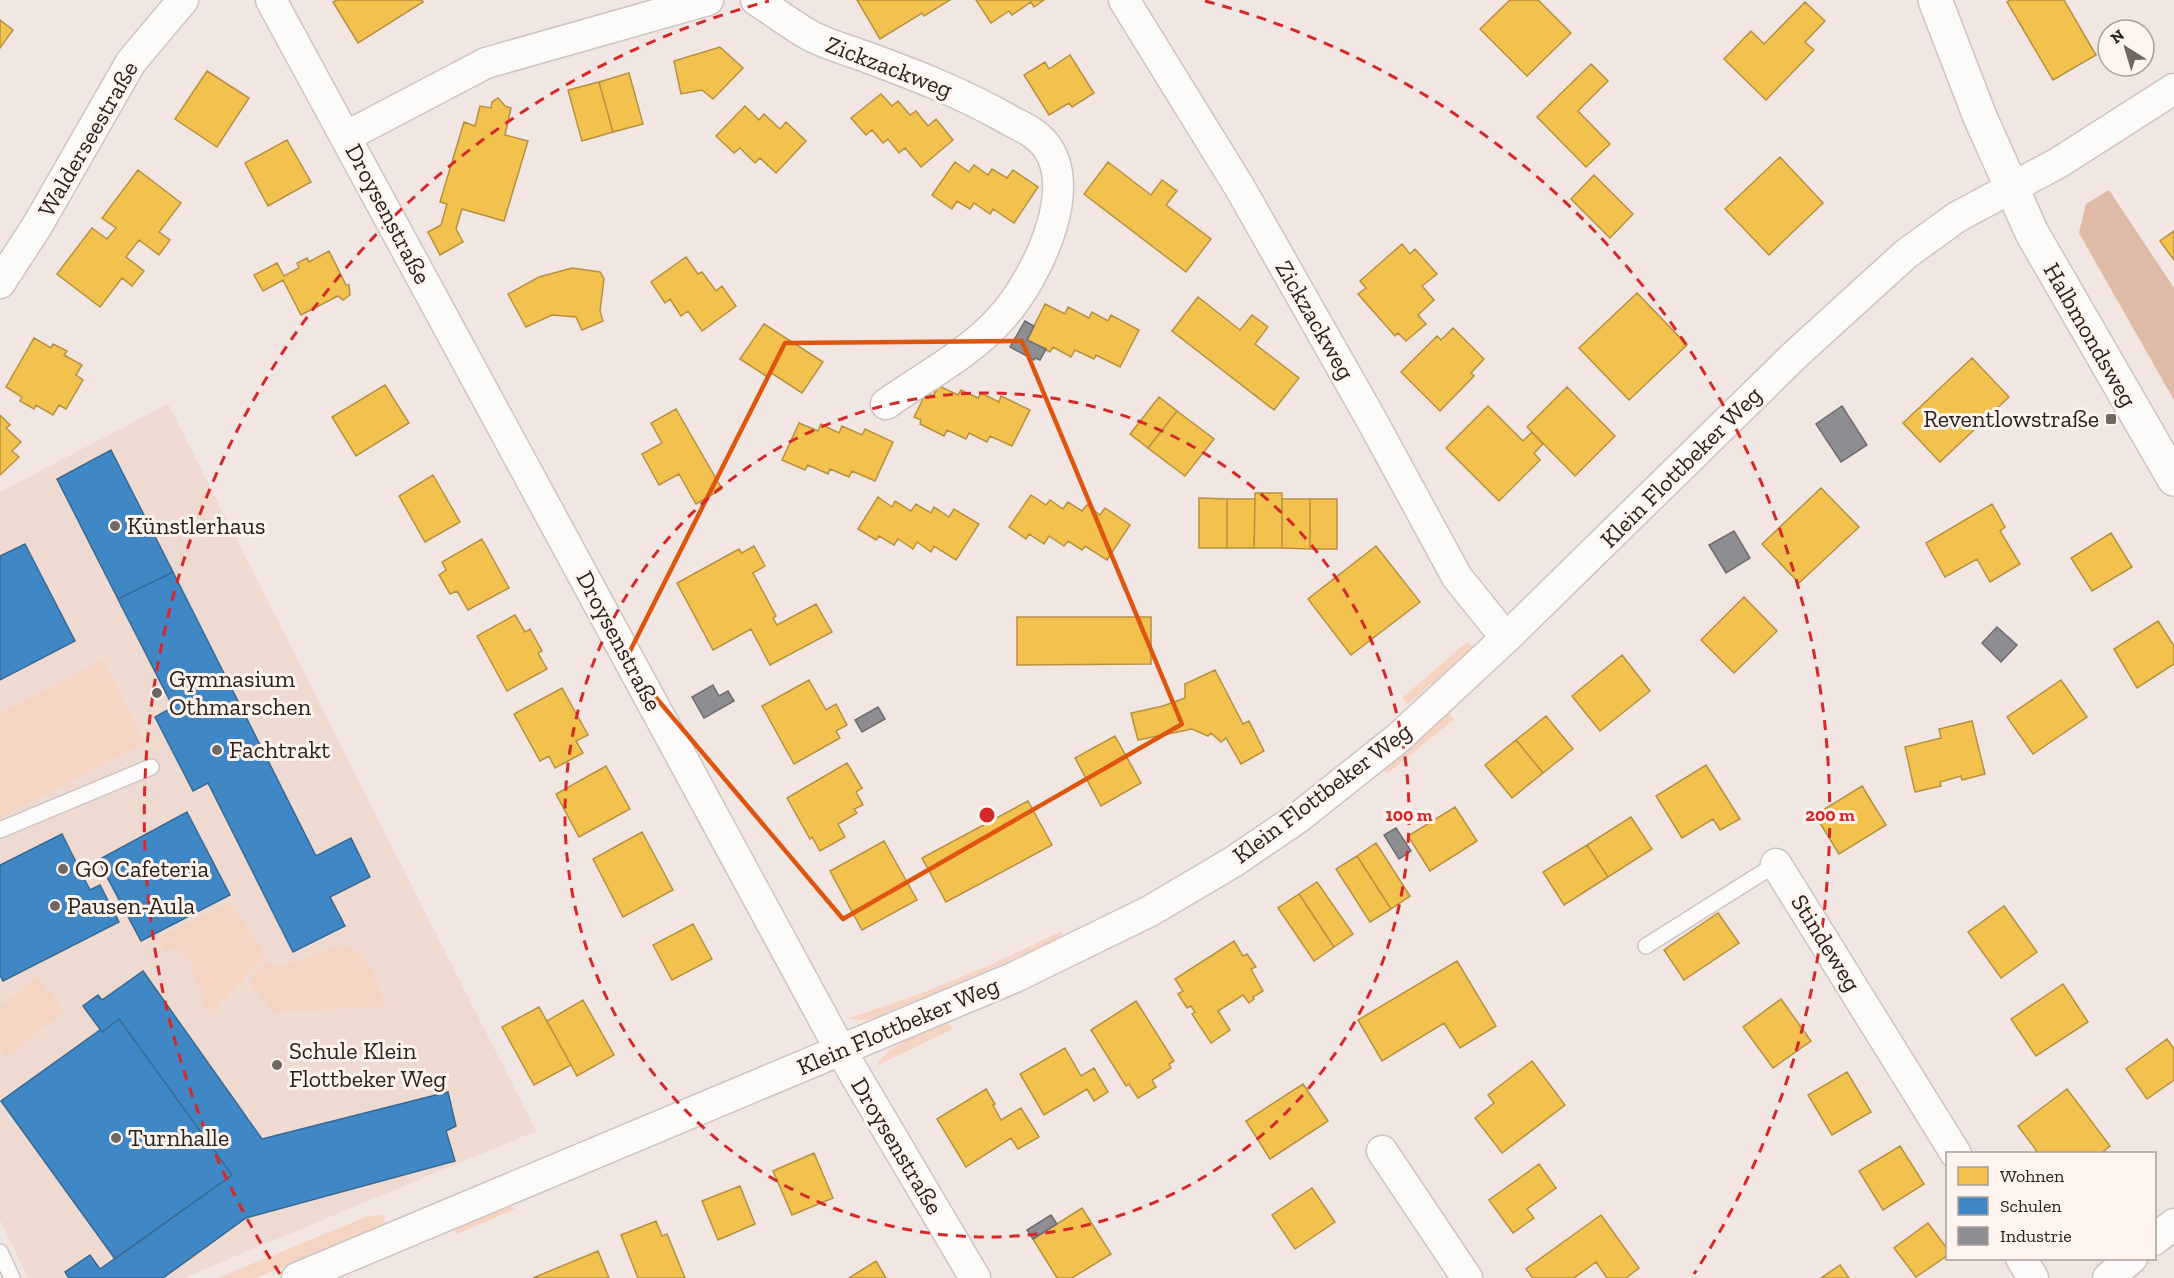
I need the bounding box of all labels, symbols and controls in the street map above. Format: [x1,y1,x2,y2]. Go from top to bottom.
north arrow [2096,18,2156,78]
text: N [2107,25,2128,48]
street label: Zickzackweg [822,29,956,104]
street label: Walderseestraße [31,56,144,222]
street label: Droysenstraße [339,139,438,289]
street label: Zickzackweg [1270,255,1361,385]
street label: Halbmondsweg [2037,257,2143,412]
street label: Klein Flottbeker Weg [1594,380,1767,553]
place label: Reventlowstraße [1923,404,2099,433]
marker: Reventlowstraße [2104,412,2118,426]
place label: Künstlerhaus [127,511,265,540]
marker: Künstlerhaus [108,519,122,533]
street label: Droysenstraße [570,566,669,716]
place label: Gymnasium Othmarschen [169,664,312,721]
marker: Gymnasium Othmarschen [150,686,164,700]
street label: Klein Flottbeker Weg [1227,716,1417,869]
place label: Fachtrakt [229,735,330,764]
marker: Fachtrakt [210,743,224,757]
text: 100 m [1385,804,1433,826]
text: 200 m [1805,804,1855,826]
centre of rings [977,805,997,825]
place label: GO Cafeteria [75,854,209,883]
marker: GO Cafeteria [56,862,70,876]
street label: Stindeweg [1785,889,1868,997]
place label: Pausen-Aula [67,891,196,920]
marker: Pausen-Aula [48,899,62,913]
street label: Klein Flottbeker Weg [793,970,1003,1081]
place label: Schule Klein Flottbeker Weg [289,1036,446,1093]
marker: Schule Klein Flottbeker Weg [270,1058,284,1072]
street label: Droysenstraße [845,1072,950,1219]
place label: Turnhalle [128,1123,229,1152]
marker: Turnhalle [109,1131,123,1145]
legend [1946,1152,2156,1260]
text: Wohnen [2000,1165,2065,1187]
text: Schulen [2000,1195,2062,1217]
text: Industrie [2000,1225,2072,1247]

